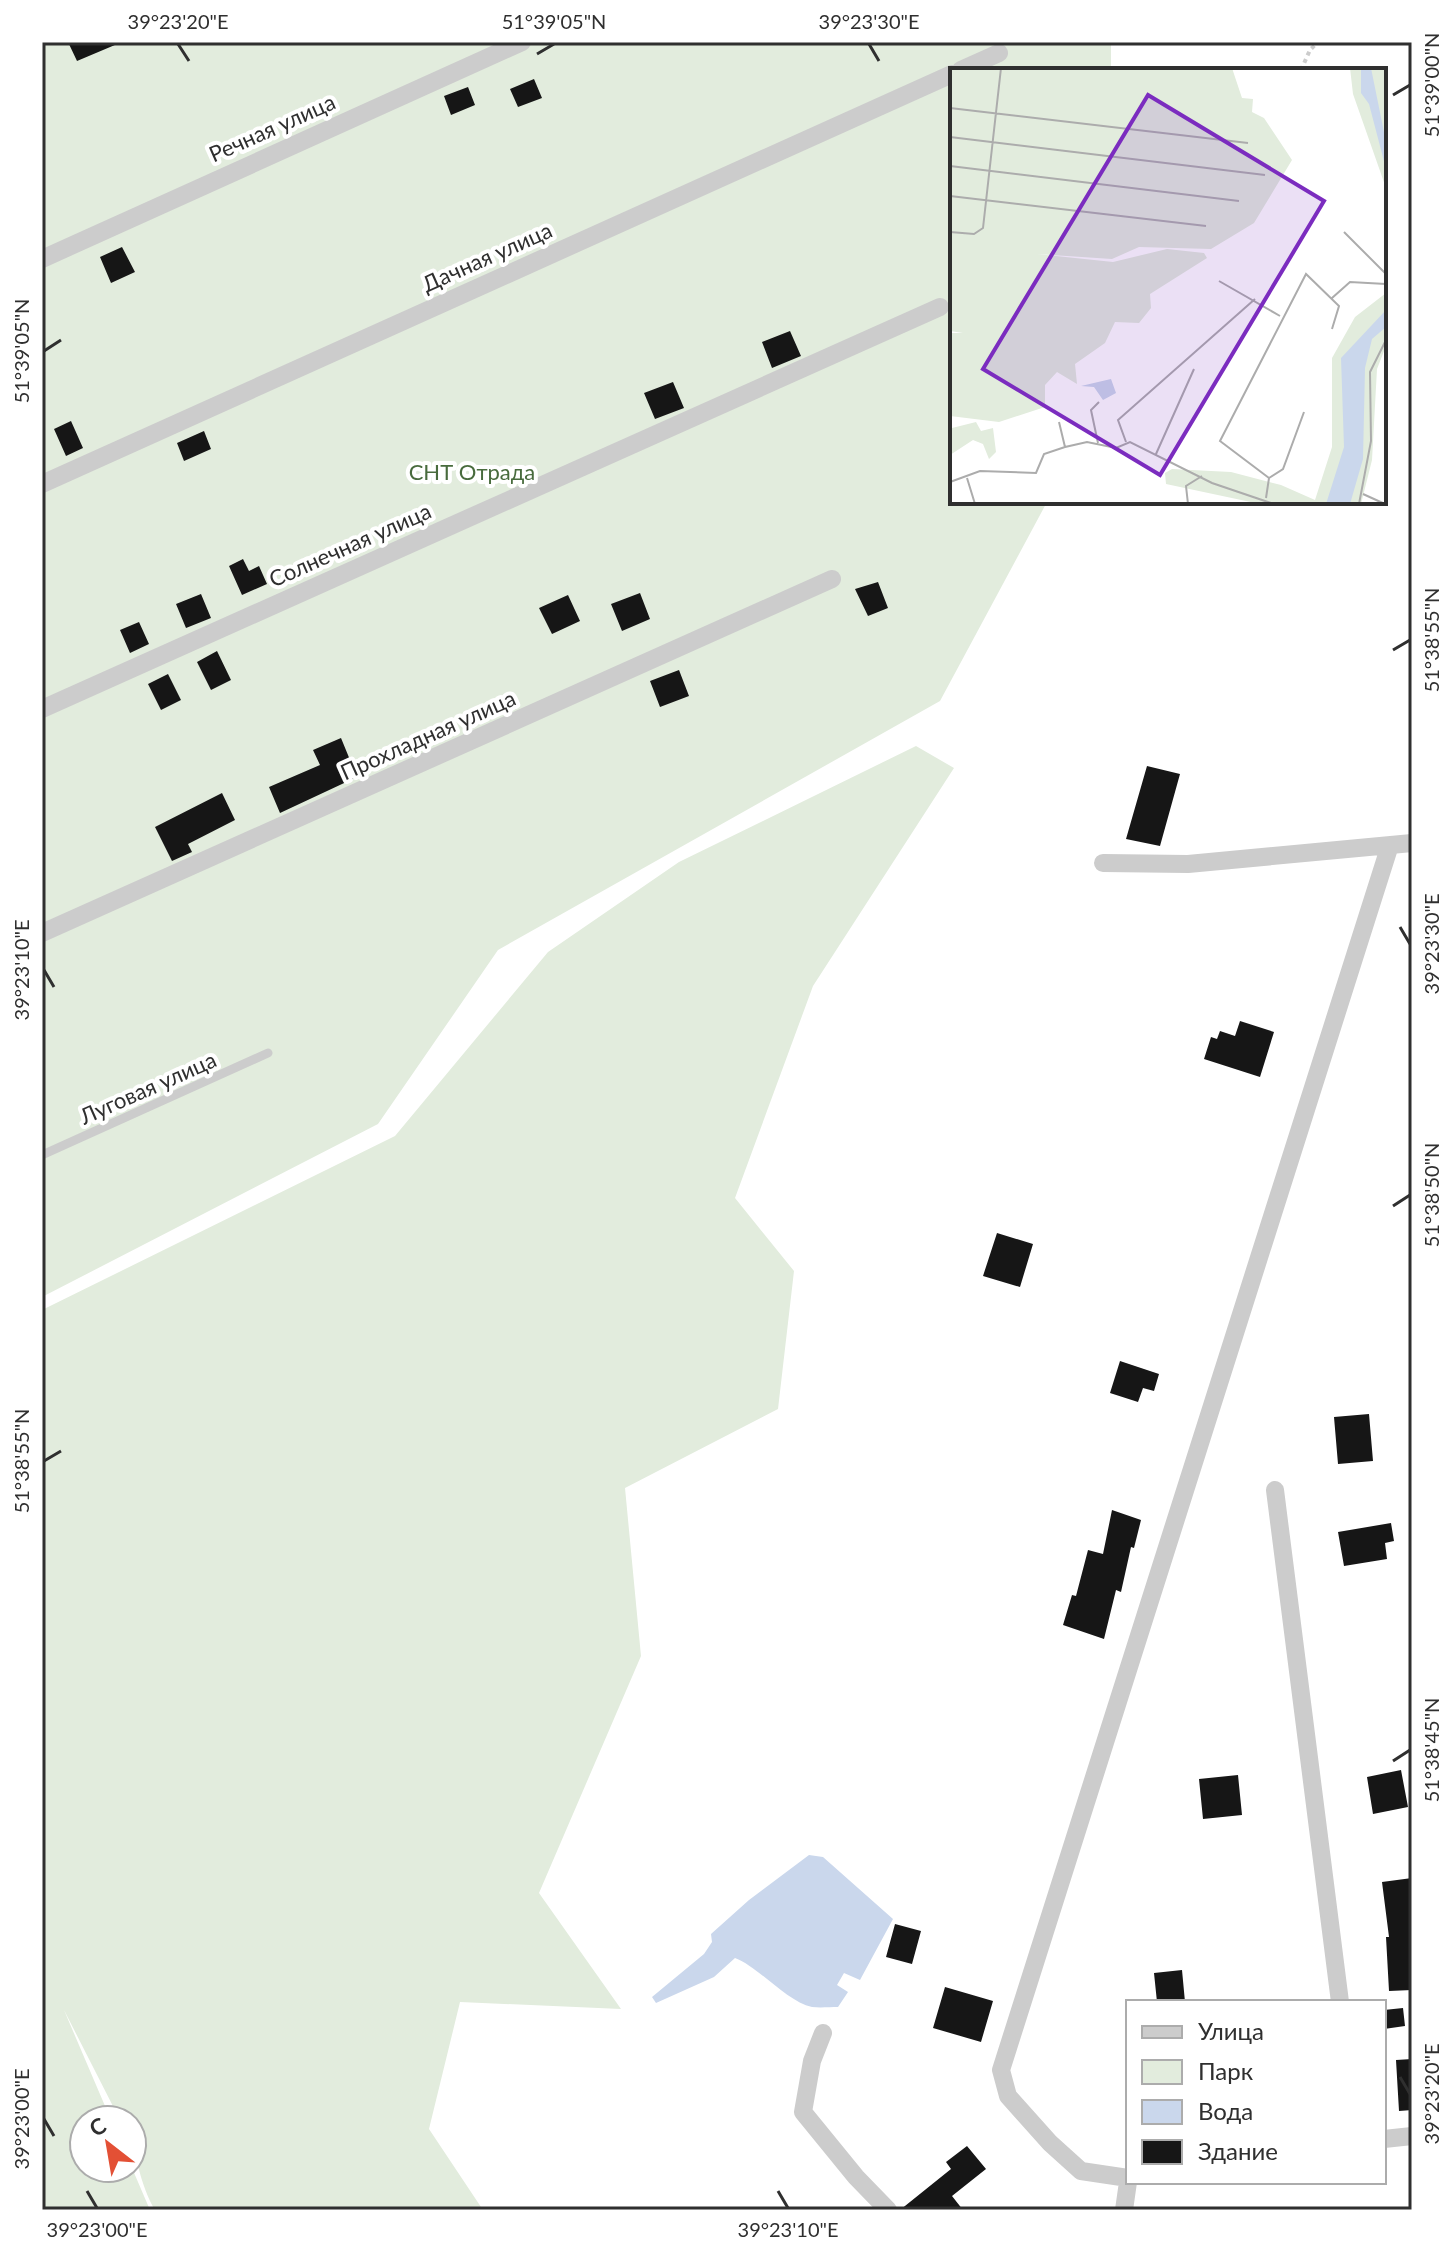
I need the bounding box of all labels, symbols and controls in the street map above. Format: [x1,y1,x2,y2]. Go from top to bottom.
text: 39°23'20"E [128,9,228,33]
text: 51°39'05"N [502,9,606,33]
text: 39°23'30"E [819,9,919,33]
text: 51°39'00"N [1419,33,1443,137]
inset map [950,68,1386,504]
street label: Речная улица [204,88,339,167]
street label: Дачная улица [418,216,556,297]
text: 51°39'05"N [9,299,33,403]
park label: СНТ Отрада [409,458,535,485]
street label: Солнечная улица [264,497,435,592]
text: 51°38'55"N [1419,588,1443,692]
street label: Прохладная улица [336,684,519,785]
text: 39°23'30"E [1419,894,1443,994]
text: 39°23'10"E [9,920,33,1020]
street label: Луговая улица [74,1045,220,1130]
text: 51°38'50"N [1419,1143,1443,1247]
text: 51°38'55"N [9,1409,33,1513]
text: 51°38'45"N [1419,1698,1443,1802]
legend [1126,2000,1386,2184]
text: Улица [1198,2016,1264,2045]
text: 39°23'20"E [1419,2044,1443,2144]
text: Парк [1198,2056,1254,2085]
text: 39°23'00"E [9,2069,33,2169]
text: Вода [1198,2096,1253,2125]
north arrow [68,2104,148,2184]
text: С [84,2111,111,2142]
text: Здание [1198,2136,1278,2165]
text: 39°23'00"E [47,2217,147,2241]
text: 39°23'10"E [738,2217,838,2241]

